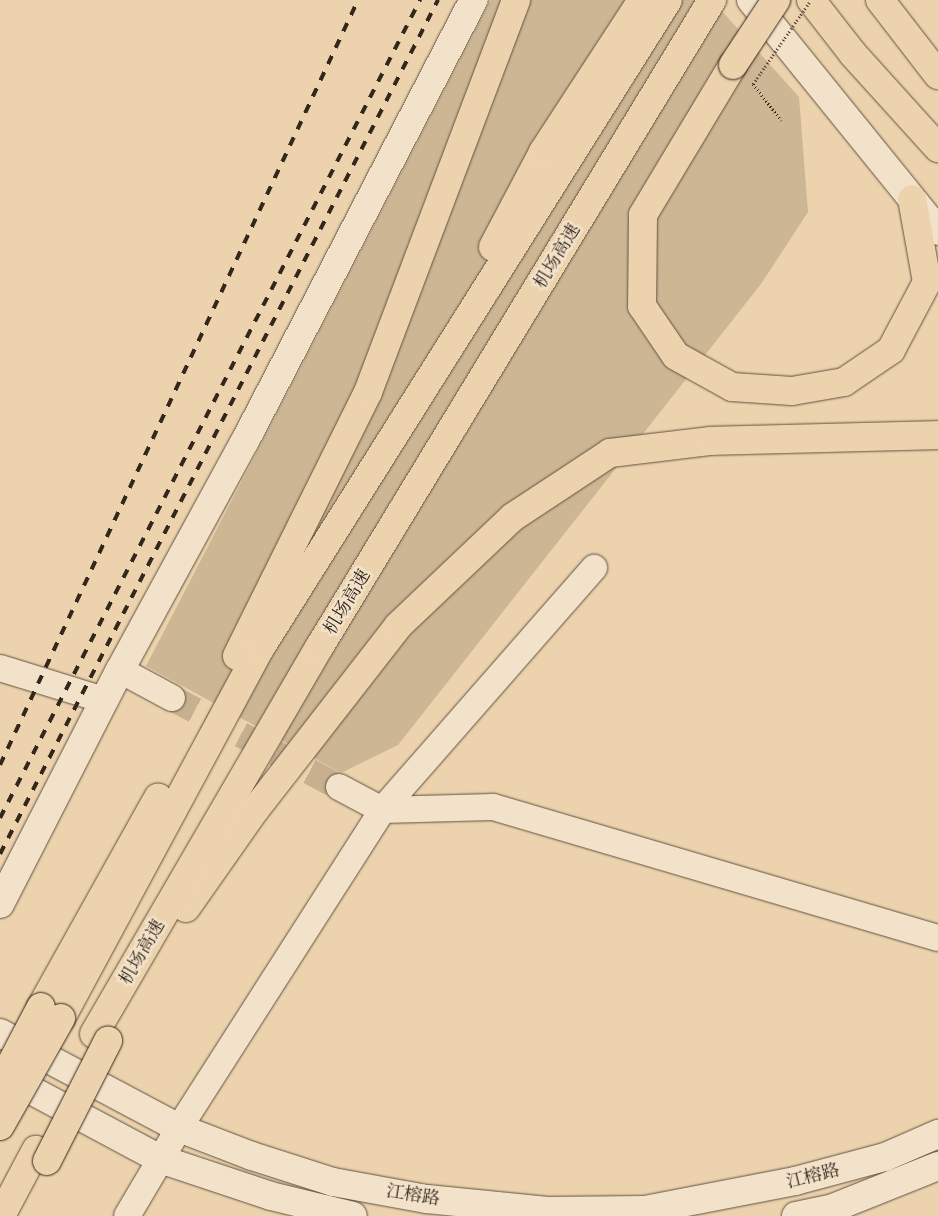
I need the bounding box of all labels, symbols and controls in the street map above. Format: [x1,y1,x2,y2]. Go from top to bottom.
street label: 机场高速 [529,220,585,292]
street label: 机场高速 [319,566,375,638]
street label: 机场高速 [115,915,169,989]
street label: 江榕路 [784,1159,842,1193]
street label: 江榕路 [385,1180,441,1210]

